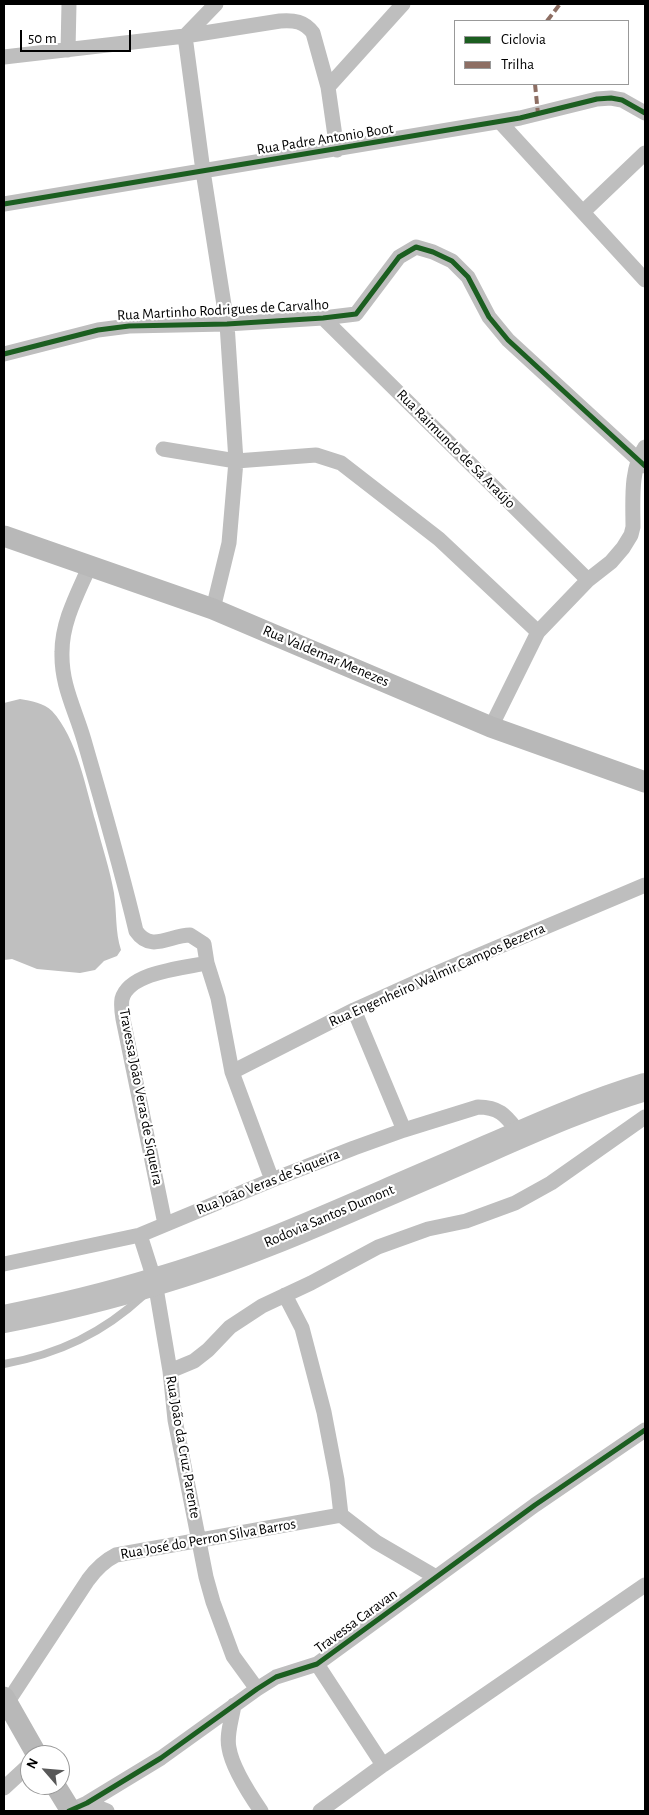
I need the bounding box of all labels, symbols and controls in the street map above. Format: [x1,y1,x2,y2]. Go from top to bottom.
scale bar [22,20,134,52]
legend [454,20,629,85]
text: 50 m [28,31,57,46]
text: Ciclovia [501,32,546,47]
text: Trilha [501,57,534,72]
street label: Rua Padre Antonio Boot [255,119,395,159]
street label: Rua Martinho Rodrigues de Carvalho [117,295,329,325]
street label: Rua Raimundo de Sá Araújo [393,386,519,512]
street label: Rua Valdemar Menezes [260,621,392,691]
street label: Rua Engenheiro Walmir Campos Bezerra [326,919,548,1031]
street label: Travessa João Veras de Siqueira [115,1007,167,1187]
street label: Rua João Veras de Siqueira [194,1145,342,1219]
street label: Rodovia Santos Dumont [261,1180,397,1252]
street label: Rua João da Cruz Parente [162,1374,204,1520]
street label: Rua José do Perron Silva Barros [119,1515,297,1563]
street label: Travessa Caravan [311,1585,401,1657]
north arrow [20,1745,70,1795]
text: N [24,1756,41,1771]

